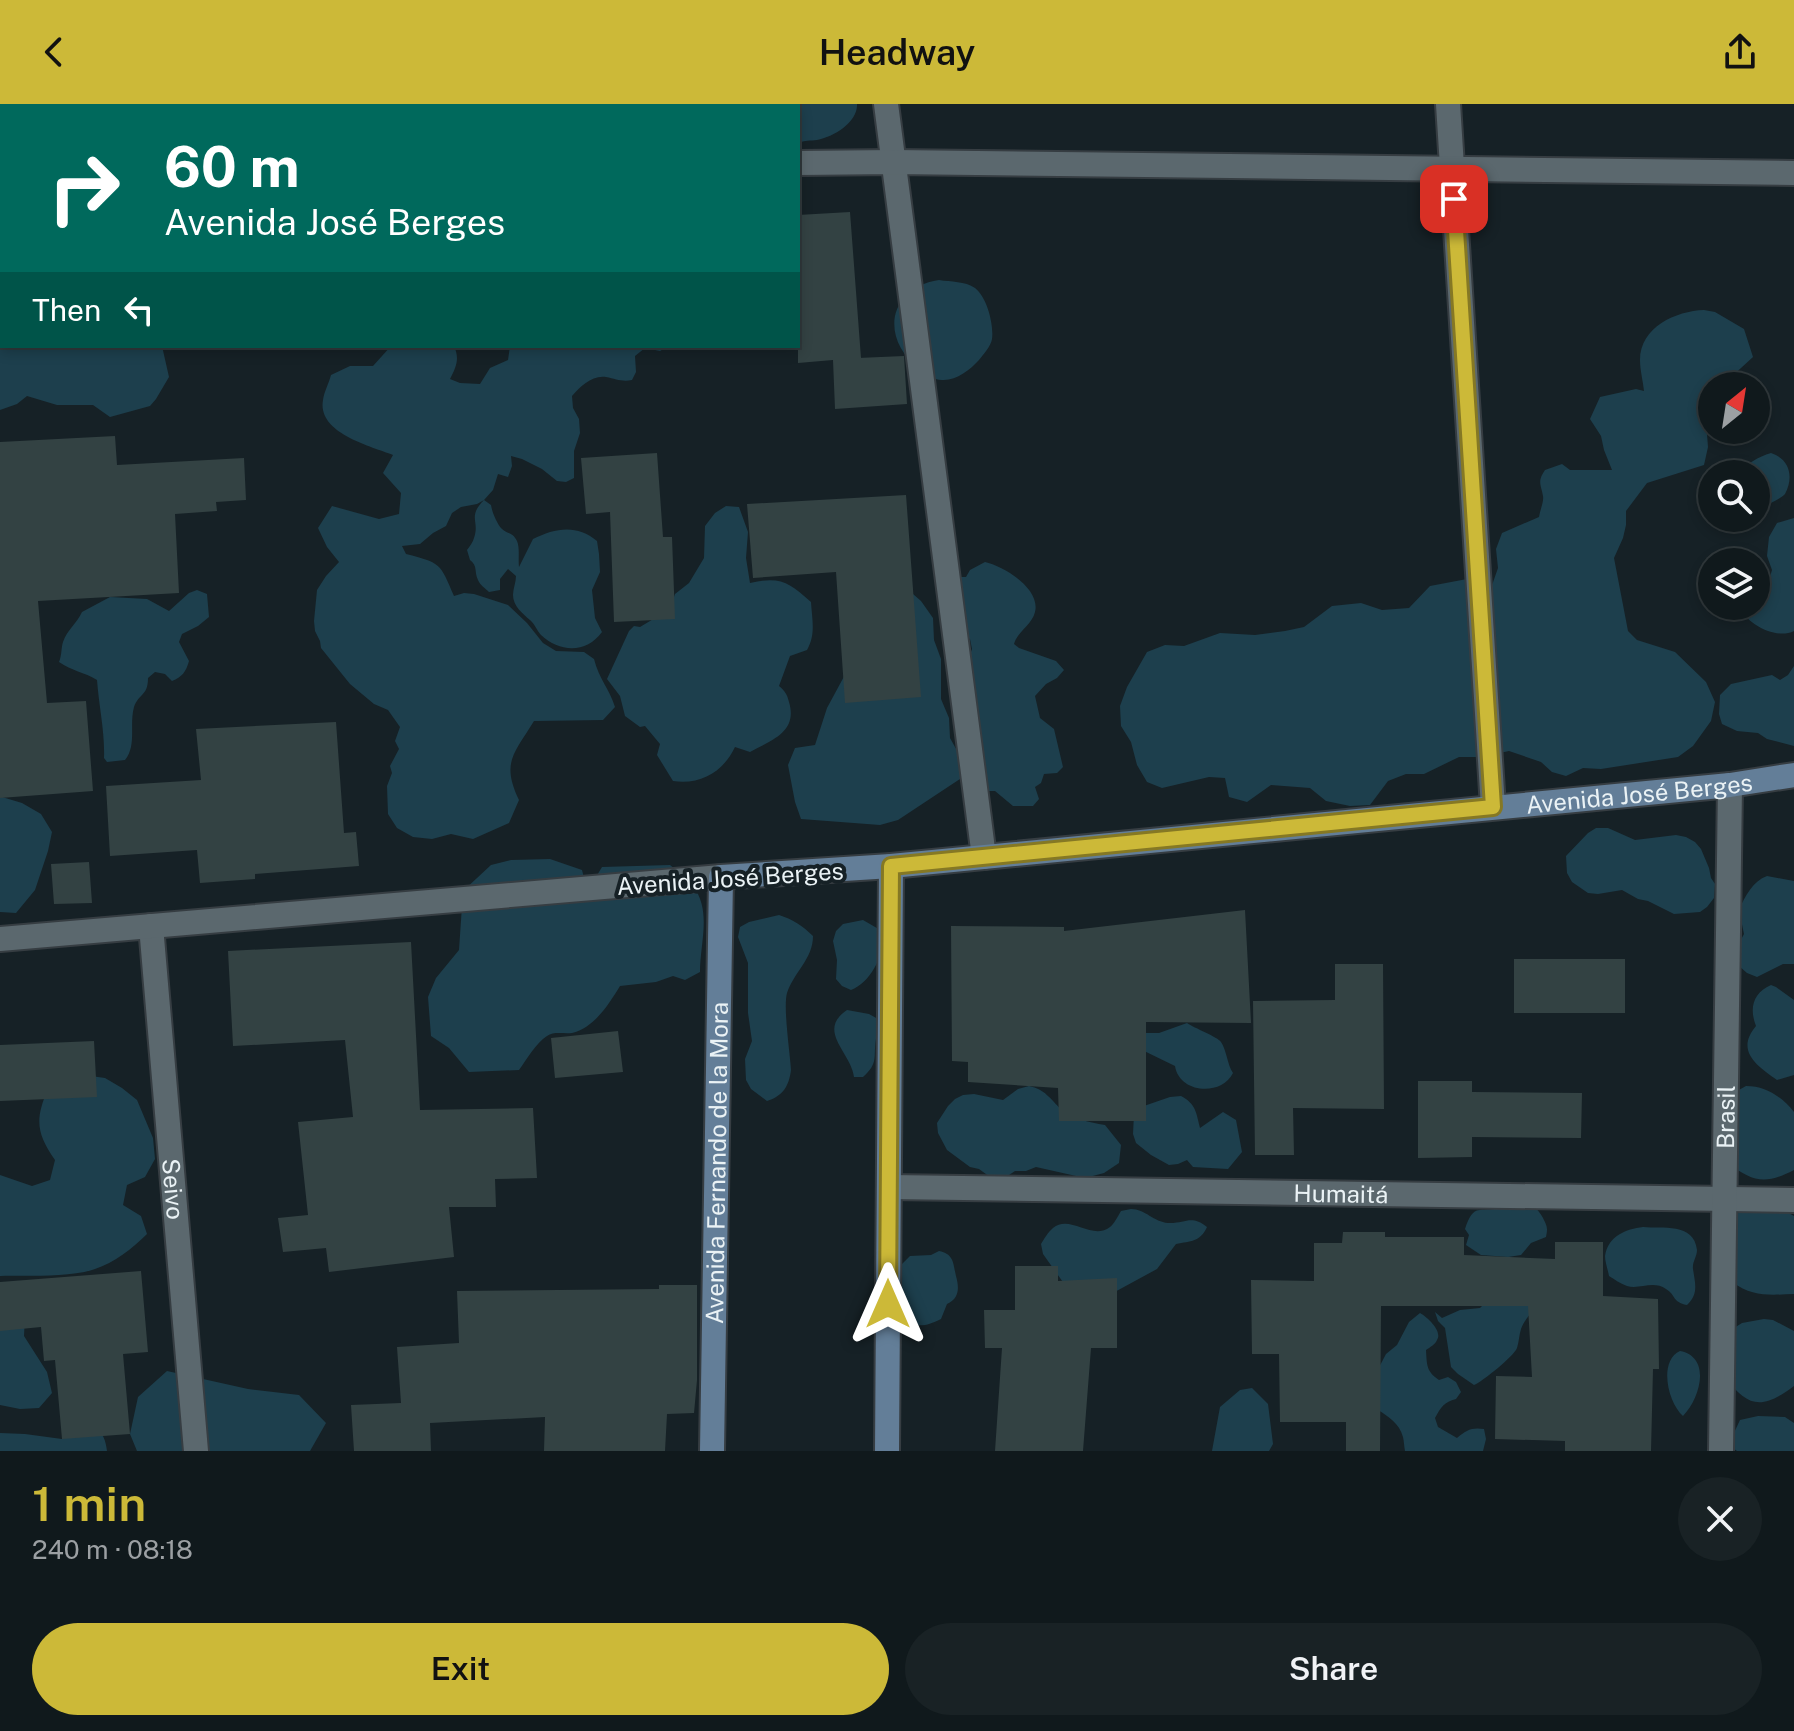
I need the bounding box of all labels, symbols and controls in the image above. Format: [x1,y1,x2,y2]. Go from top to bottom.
icon: back [32,30,76,74]
icon: share [1718,30,1762,74]
text: Headway [819,31,975,73]
text: 60 m [164,134,300,200]
icon: right [32,136,136,240]
pin [1420,165,1488,233]
icon: arrive [1432,177,1476,221]
text: Avenida José Berges [164,201,505,243]
icon: left [117,288,161,332]
text: Then [32,292,101,328]
north arrow [1698,372,1770,444]
map controls [1698,372,1770,620]
button: search [1698,460,1770,532]
button: layers [1698,548,1770,620]
street label: Avenida José Berges [1524,768,1754,819]
street label: Avenida José Berges [616,856,844,900]
street label: Avenida Fernando de la Mora [700,1002,733,1324]
street label: Brasil [1711,1085,1740,1149]
street label: Seivo [157,1157,190,1221]
street label: Humaitá [1293,1179,1389,1208]
position arrow [846,1262,930,1346]
text: 1 min [32,1475,146,1532]
button: close [1678,1477,1762,1561]
text: 240 m · 08:18 [32,1534,193,1565]
button: Exit [32,1623,889,1715]
button: Share [905,1623,1762,1715]

